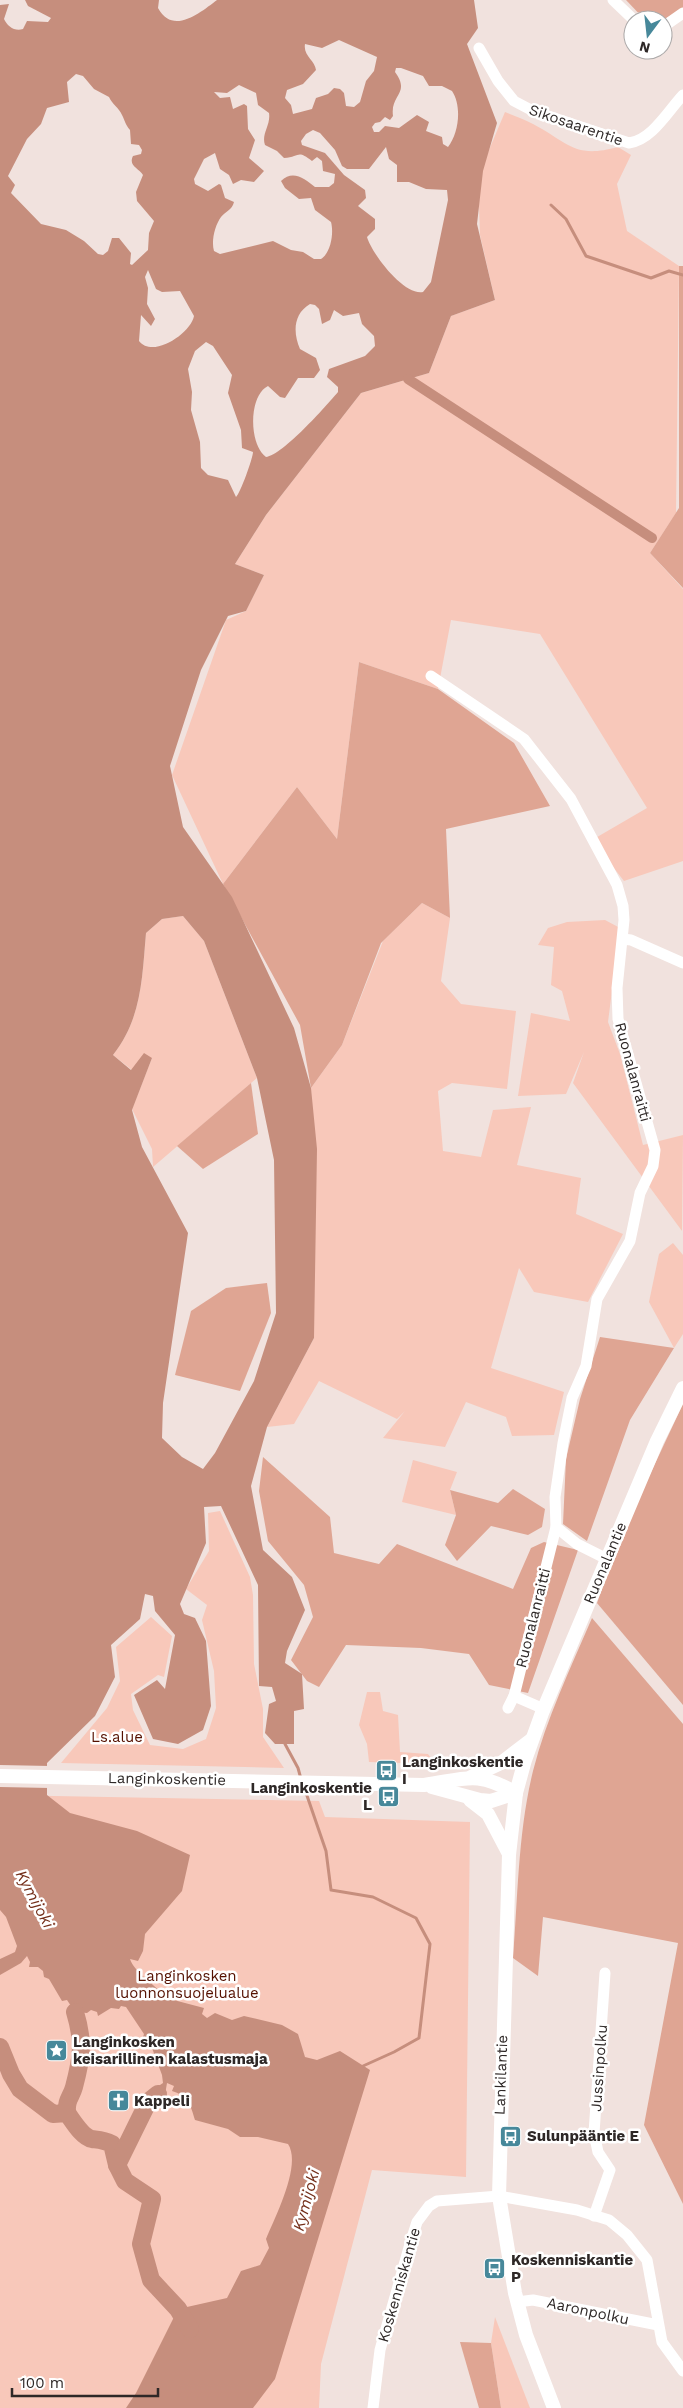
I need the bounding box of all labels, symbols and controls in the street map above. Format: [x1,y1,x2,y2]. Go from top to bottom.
north arrow [623,10,673,60]
text: N [638,38,652,57]
street label: Sikosaarentie [527,100,625,150]
street label: Ruonalanraitti [611,1020,655,1124]
street label: Ruonalantie [580,1519,630,1607]
street label: Ruonalanraitti [512,1566,554,1670]
park label: Ls.alue [91,1728,143,1746]
place label: Langinkoskentie I [402,1753,524,1788]
bus stop icon: Langinkoskentie I [374,1759,398,1783]
street label: Langinkoskentie [108,1769,226,1789]
place label: Langinkoskentie L [251,1779,372,1814]
bus stop icon: Langinkoskentie L [376,1785,400,1809]
water label: Kymijoki [12,1867,59,1932]
park label: Langinkosken luonnonsuojelualue [115,1967,259,2002]
street label: Jussinpolku [587,2024,611,2112]
place label: Langinkosken keisarillinen kalastusmaja [73,2033,268,2068]
street label: Lankilantie [491,2034,511,2116]
place icon: Langinkosken keisarillinen kalastusmaja [45,2039,69,2063]
church icon: Kappeli [106,2089,130,2113]
place label: Kappeli [134,2092,190,2110]
bus stop icon: Sulunpääntie E [499,2124,523,2148]
place label: Sulunpääntie E [527,2127,639,2145]
water label: Kymijoki [289,2166,324,2233]
street label: Koskenniskantie [374,2226,424,2344]
place label: Koskenniskantie P [511,2251,633,2286]
bus stop icon: Koskenniskantie P [483,2257,507,2281]
street label: Aaronpolku [545,2294,631,2328]
scale bar [12,2366,159,2398]
text: 100 m [20,2374,64,2392]

